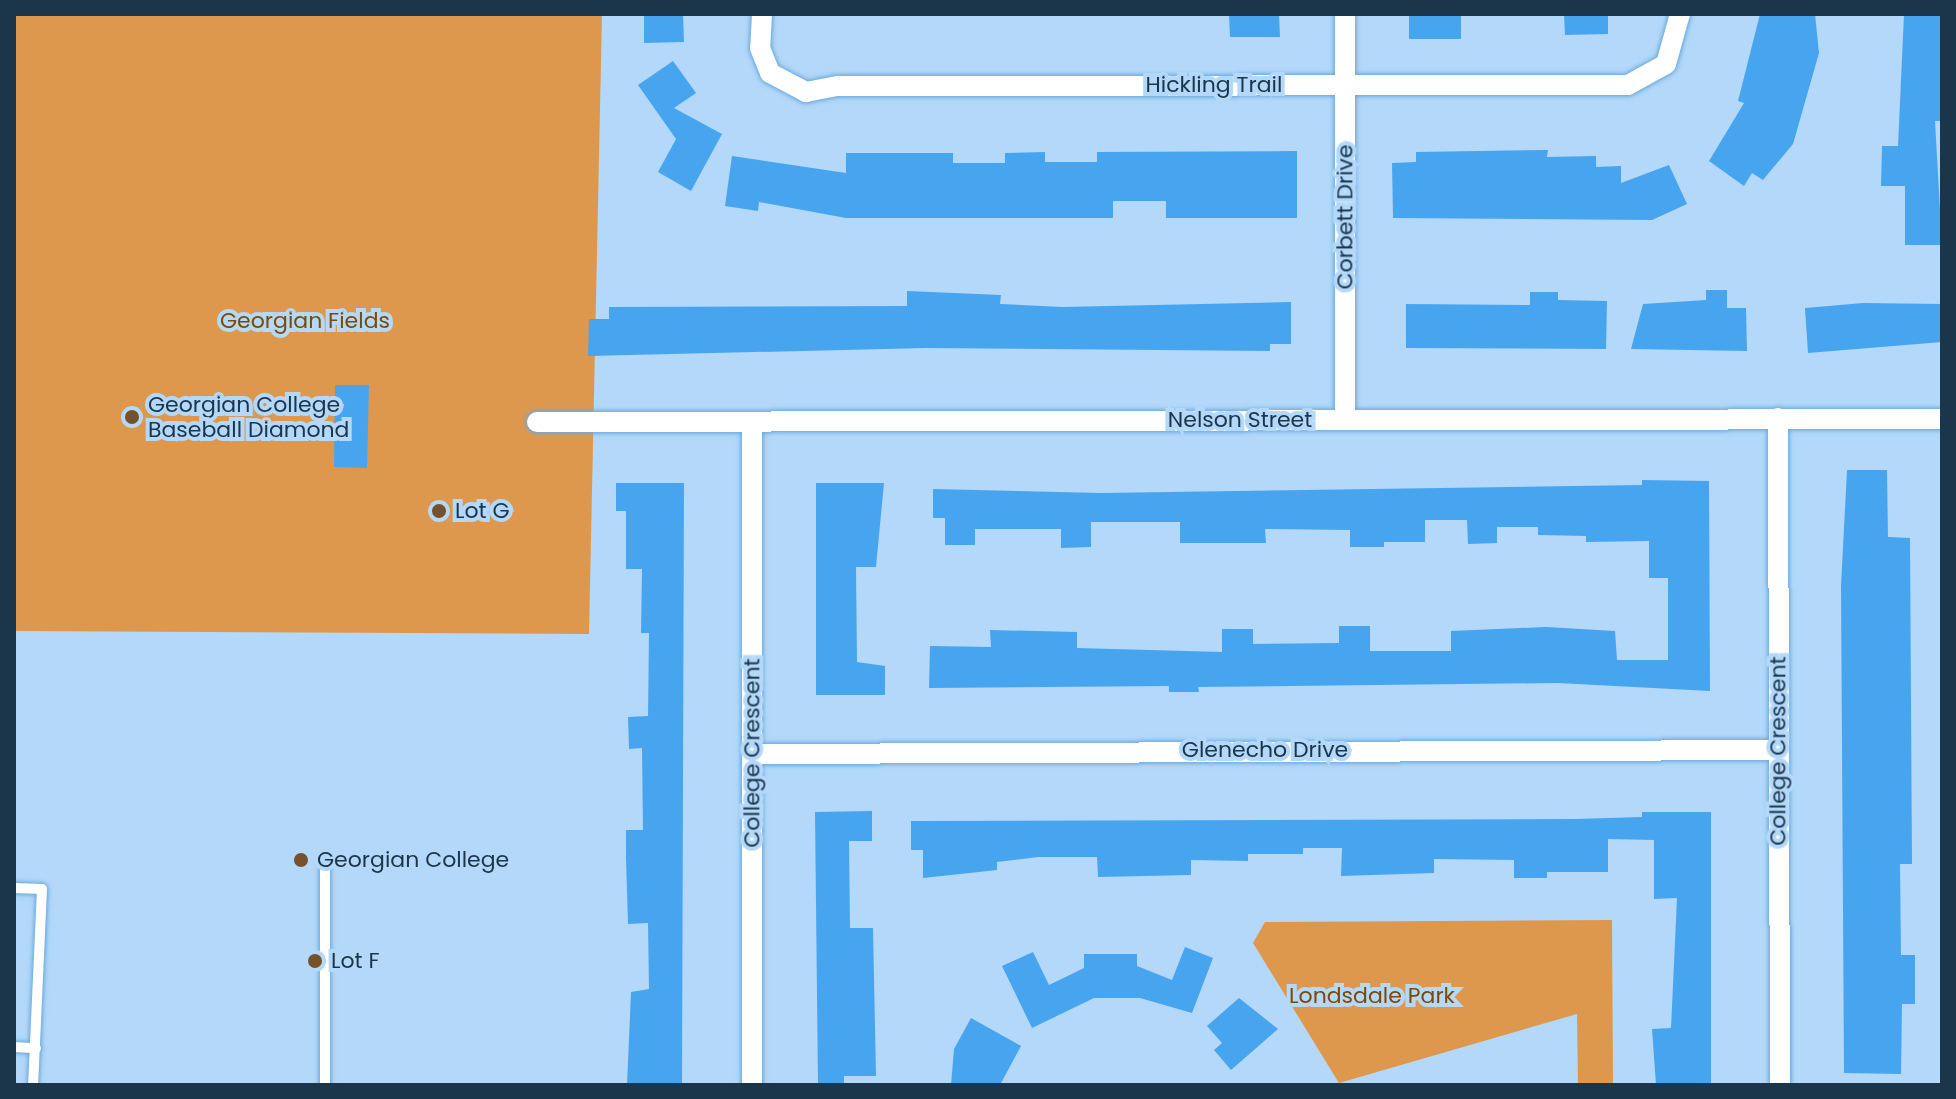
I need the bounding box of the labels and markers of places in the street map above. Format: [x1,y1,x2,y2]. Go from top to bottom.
place label: Georgian College Baseball Diamond [148,391,349,442]
marker: Georgian College Baseball Diamond [123,408,141,426]
place label: Lot G [455,498,510,524]
marker: Lot G [430,502,448,520]
place label: Georgian College [317,847,509,873]
marker: Georgian College [292,851,310,869]
place label: Lot F [331,948,380,974]
marker: Lot F [306,952,324,970]

